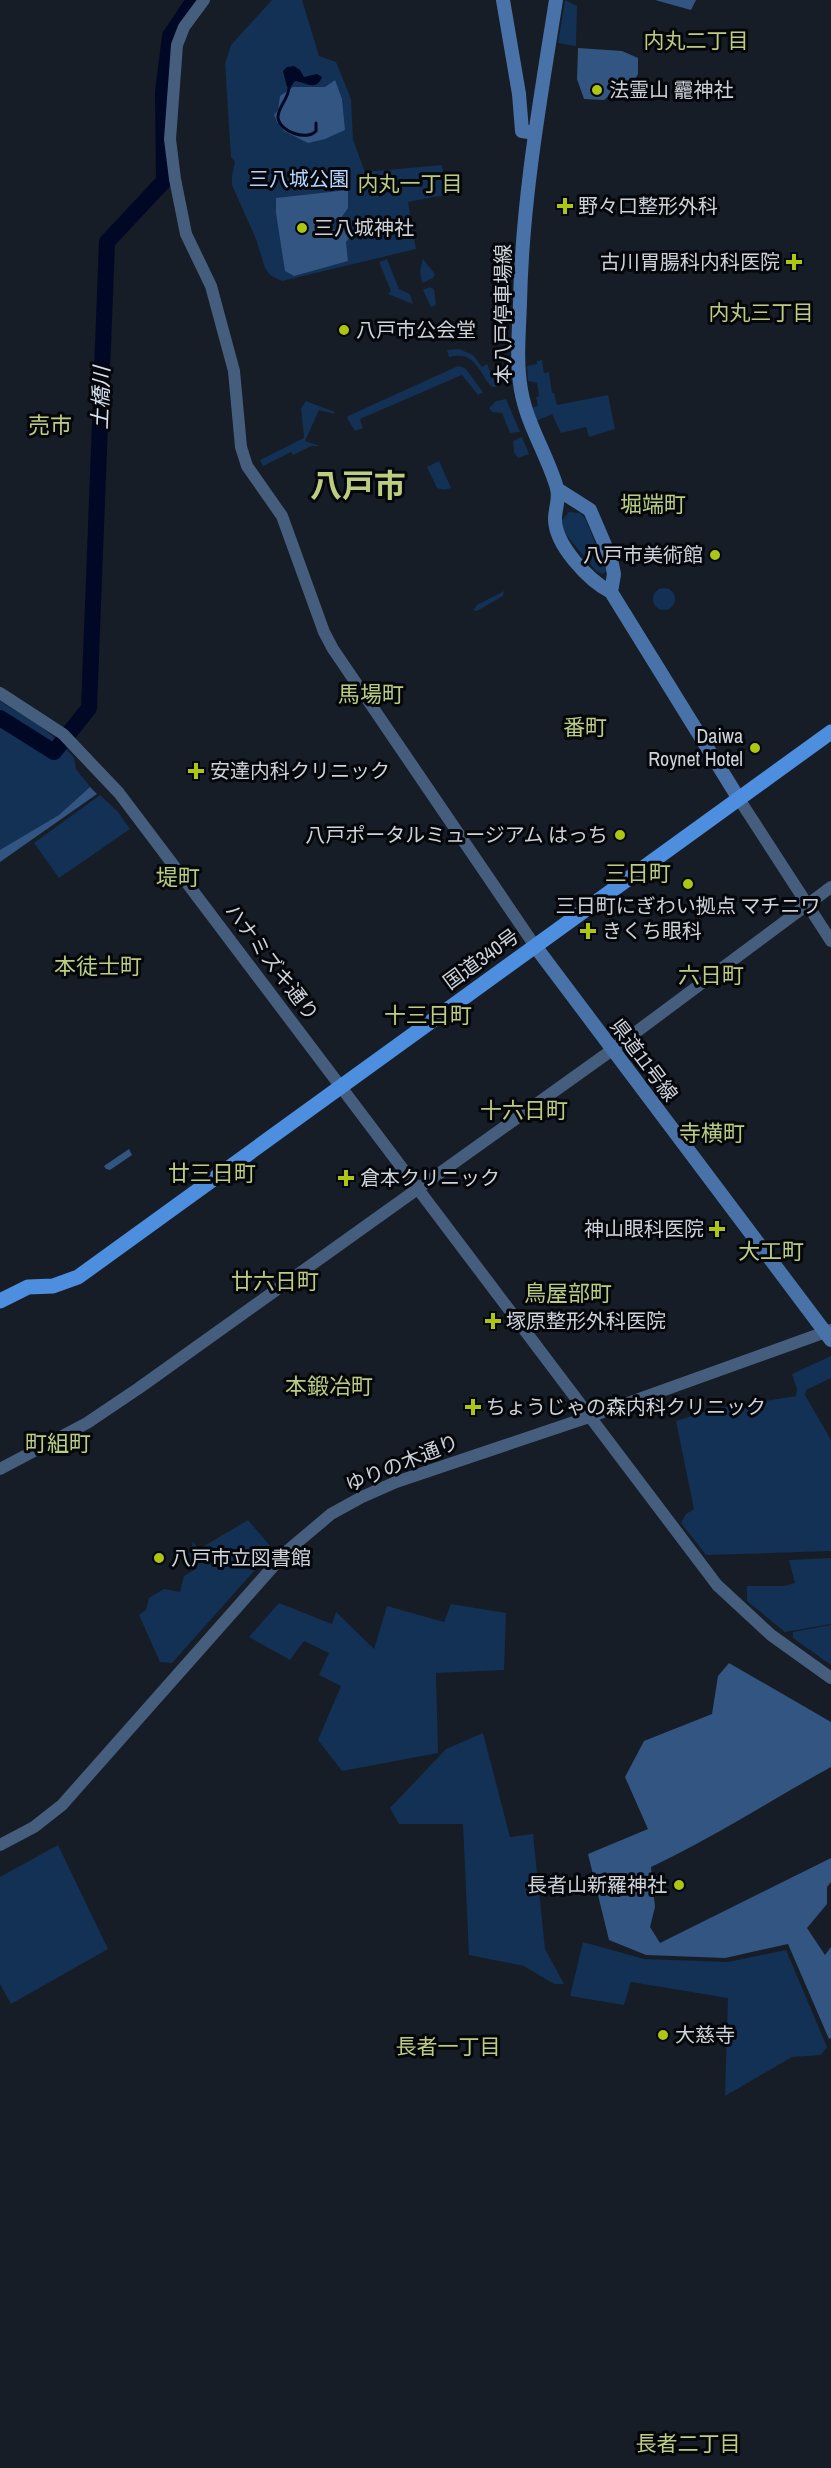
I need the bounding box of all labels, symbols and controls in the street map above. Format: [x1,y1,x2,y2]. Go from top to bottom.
district label: 内丸二丁目 [644,26,749,55]
place label: 法霊山 龗神社 [609,76,734,103]
marker: 法霊山 龗神社 [590,83,604,97]
park label: 三八城公園 [249,165,349,192]
district label: 内丸一丁目 [358,169,463,198]
place label: 野々口整形外科 [578,192,718,219]
marker: 野々口整形外科 [556,197,574,215]
place label: 三八城神社 [314,214,414,241]
marker: 三八城神社 [295,221,309,235]
street label: 本八戸停車場線 [489,244,516,384]
place label: 古川胃腸科内科医院 [600,248,780,275]
marker: 古川胃腸科内科医院 [785,253,803,271]
district label: 内丸三丁目 [709,298,814,327]
place label: 八戸市公会堂 [356,316,476,343]
marker: 八戸市公会堂 [337,323,351,337]
water label: 土橋川 [85,364,116,430]
district label: 売市 [28,410,72,440]
district label: 八戸市 [310,464,406,507]
district label: 堀端町 [620,489,686,519]
place label: 八戸市美術館 [583,541,703,568]
marker: 八戸市美術館 [708,548,722,562]
district label: 馬場町 [338,679,404,709]
district label: 番町 [563,712,607,742]
place label: Daiwa Roynet Hotel [648,722,743,772]
marker: Daiwa Roynet Hotel [748,741,762,755]
place label: 安達内科クリニック [210,757,390,784]
marker: 安達内科クリニック [187,762,205,780]
place label: 八戸ポータルミュージアム はっち [305,821,608,848]
marker: 八戸ポータルミュージアム はっち [613,828,627,842]
district label: 三日町 [605,858,671,888]
district label: 堤町 [156,862,200,892]
marker: 三日町にぎわい拠点 マチニワ [681,877,695,891]
place label: 三日町にぎわい拠点 マチニワ [556,892,820,919]
street label: ハナミズキ通り [219,898,325,1026]
place label: きくち眼科 [602,917,702,944]
street label: 国道340号 [437,922,524,995]
marker: きくち眼科 [579,922,597,940]
district label: 本徒士町 [54,951,142,981]
district label: 六日町 [678,960,744,990]
district label: 十三日町 [384,1000,472,1030]
street label: 県道11号線 [604,1013,684,1107]
district label: 十六日町 [480,1095,568,1125]
district label: 寺横町 [679,1118,745,1148]
district label: 廿三日町 [168,1158,256,1188]
place label: 倉本クリニック [360,1164,500,1191]
marker: 倉本クリニック [337,1169,355,1187]
place label: 神山眼科医院 [584,1215,704,1242]
marker: 神山眼科医院 [708,1220,726,1238]
district label: 大工町 [738,1236,804,1266]
district label: 廿六日町 [231,1266,319,1296]
district label: 鳥屋部町 [524,1278,612,1308]
place label: 塚原整形外科医院 [506,1307,666,1334]
marker: 塚原整形外科医院 [484,1312,502,1330]
district label: 本鍛冶町 [285,1371,373,1401]
place label: ちょうじゃの森内科クリニック [486,1393,766,1420]
marker: ちょうじゃの森内科クリニック [464,1398,482,1416]
district label: 町組町 [25,1428,91,1458]
street label: ゆりの木通り [341,1428,463,1498]
place label: 八戸市立図書館 [171,1544,311,1571]
marker: 八戸市立図書館 [152,1551,166,1565]
place label: 長者山新羅神社 [527,1871,667,1898]
marker: 長者山新羅神社 [672,1878,686,1892]
place label: 大慈寺 [675,2021,735,2048]
marker: 大慈寺 [656,2028,670,2042]
district label: 長者一丁目 [396,2032,501,2061]
district label: 長者二丁目 [636,2429,741,2458]

